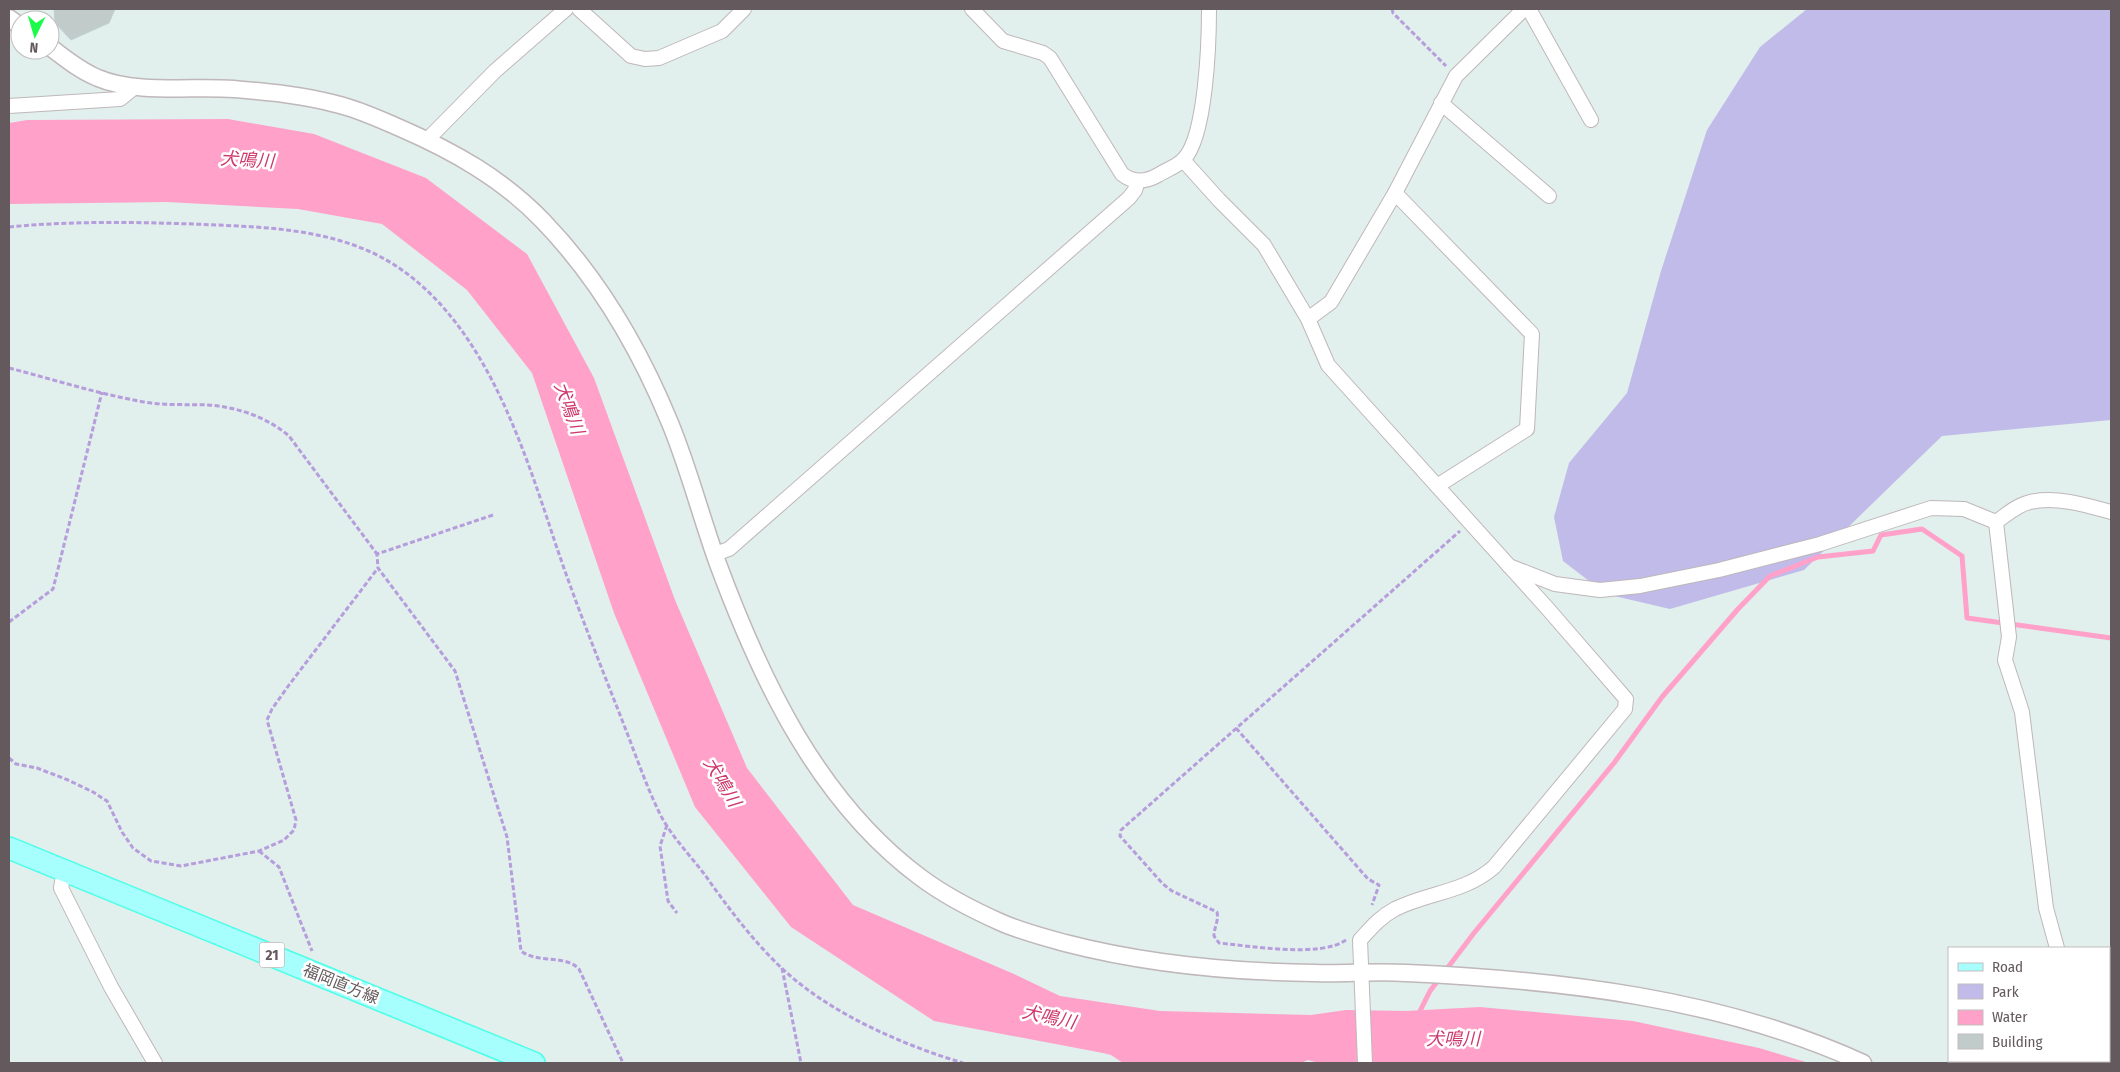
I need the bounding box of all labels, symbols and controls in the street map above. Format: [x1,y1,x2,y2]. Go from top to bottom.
north arrow [10,10,60,60]
text: N [29,39,39,56]
water label: 犬鳴川 [219,148,277,173]
water label: 犬鳴川 [549,379,589,439]
water label: 犬鳴川 [699,753,746,813]
road number: 21 [260,942,284,968]
legend [1948,947,2110,1062]
text: Road [1992,958,2023,976]
street label: 福岡直方線 [300,960,382,1008]
text: Park [1992,983,2019,1001]
water label: 犬鳴川 [1020,1001,1080,1034]
text: Water [1992,1008,2028,1026]
water label: 犬鳴川 [1426,1028,1482,1050]
text: Building [1992,1033,2043,1051]

